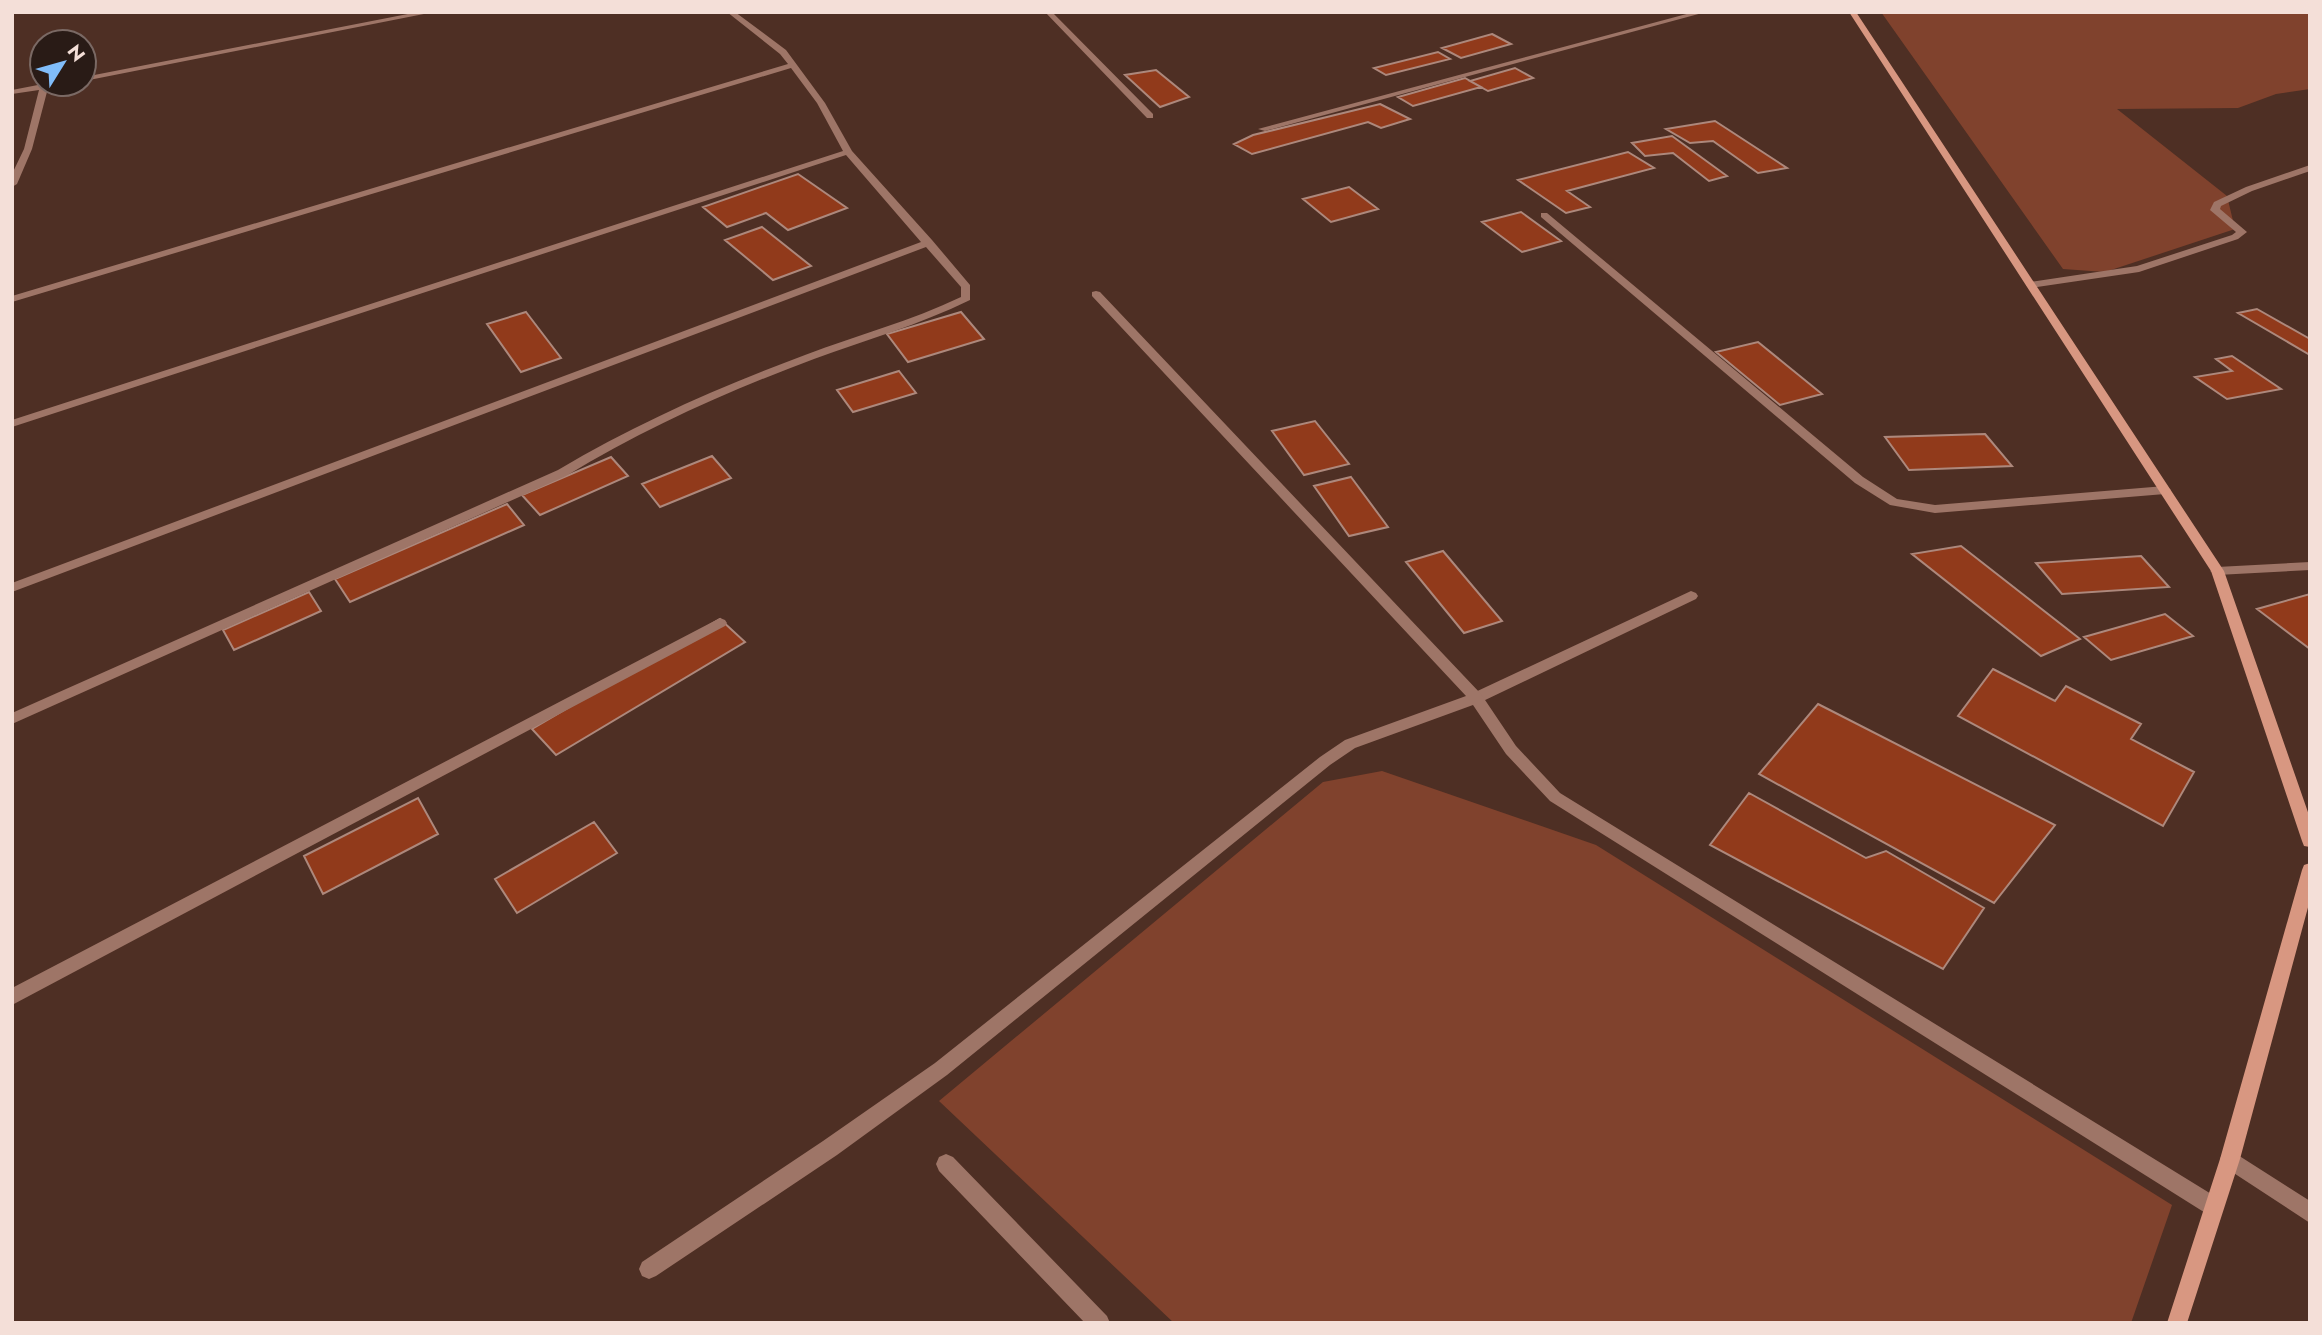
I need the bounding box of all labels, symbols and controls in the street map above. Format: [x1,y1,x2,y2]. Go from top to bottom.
north arrow [28,28,98,98]
text: N [61,39,92,67]

